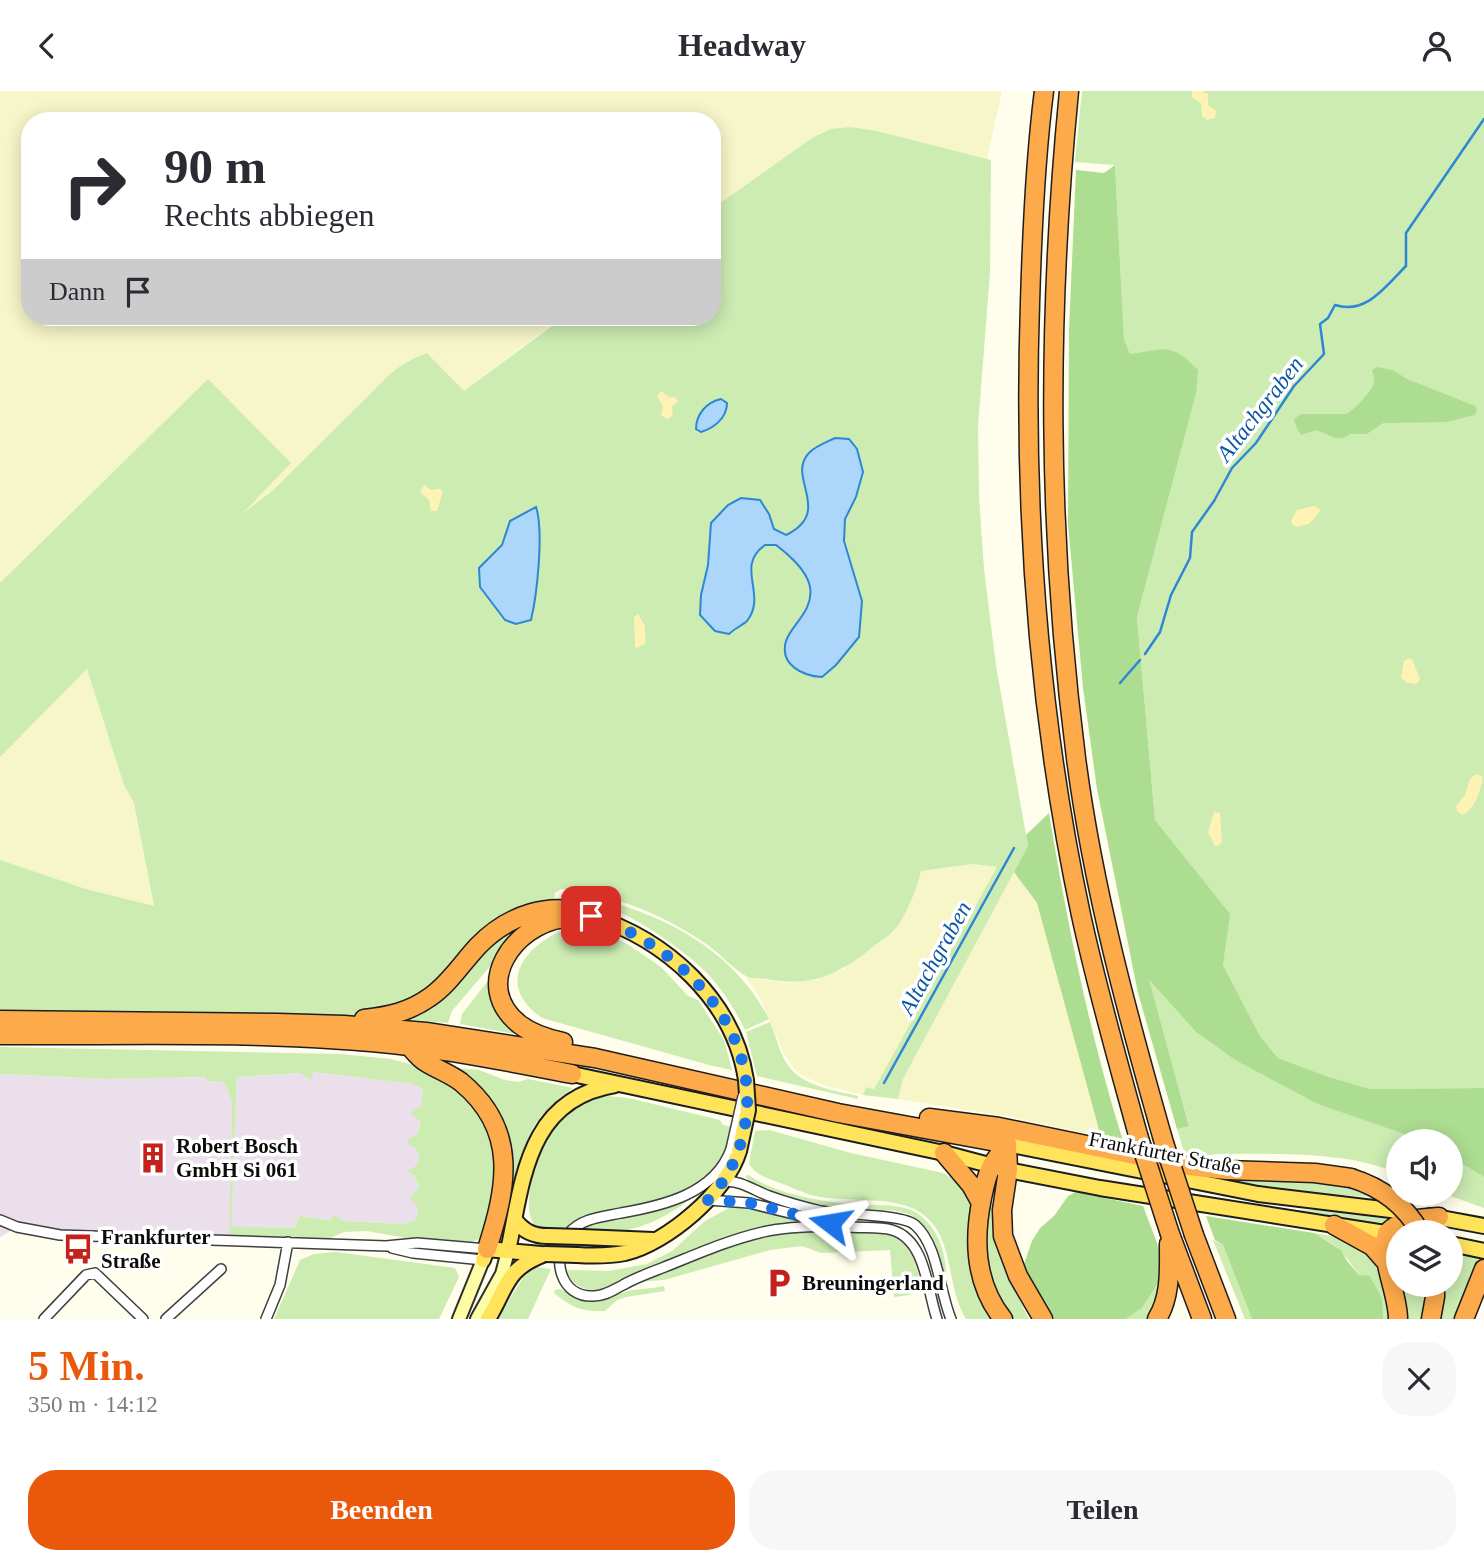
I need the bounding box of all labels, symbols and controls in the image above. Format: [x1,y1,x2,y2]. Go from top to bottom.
icon: back [28,27,66,65]
text: Headway [678,27,806,63]
icon: person [1418,27,1456,65]
text: 90 m [164,139,266,194]
icon: right [49,140,140,231]
text: Rechts abbiegen [164,197,375,233]
icon: arrive [119,273,157,311]
text: Dann [49,277,105,306]
water label: Altachgraben [1210,352,1308,468]
pin [561,886,621,946]
icon: arrive [572,897,610,935]
water label: Altachgraben [893,897,976,1021]
street label: Frankfurter Straße [1087,1126,1243,1180]
map controls [1386,1129,1463,1297]
button: sound [1386,1129,1463,1206]
place label: Robert Bosch GmbH Si 061 [176,1134,298,1182]
building icon: Robert Bosch GmbH Si 061 [136,1141,170,1175]
position arrow [793,1186,867,1260]
button: layers [1386,1220,1463,1297]
place label: Frankfurter Straße [101,1225,211,1273]
bus stop icon: Frankfurter Straße [61,1232,95,1266]
parking icon: Breuningerland [762,1266,796,1300]
place label: Breuningerland [802,1271,944,1295]
button: close [1382,1342,1456,1416]
text: 5 Min. [28,1343,145,1389]
text: 350 m · 14:12 [28,1392,158,1417]
button: Beenden [28,1470,735,1550]
button: Teilen [749,1470,1456,1550]

